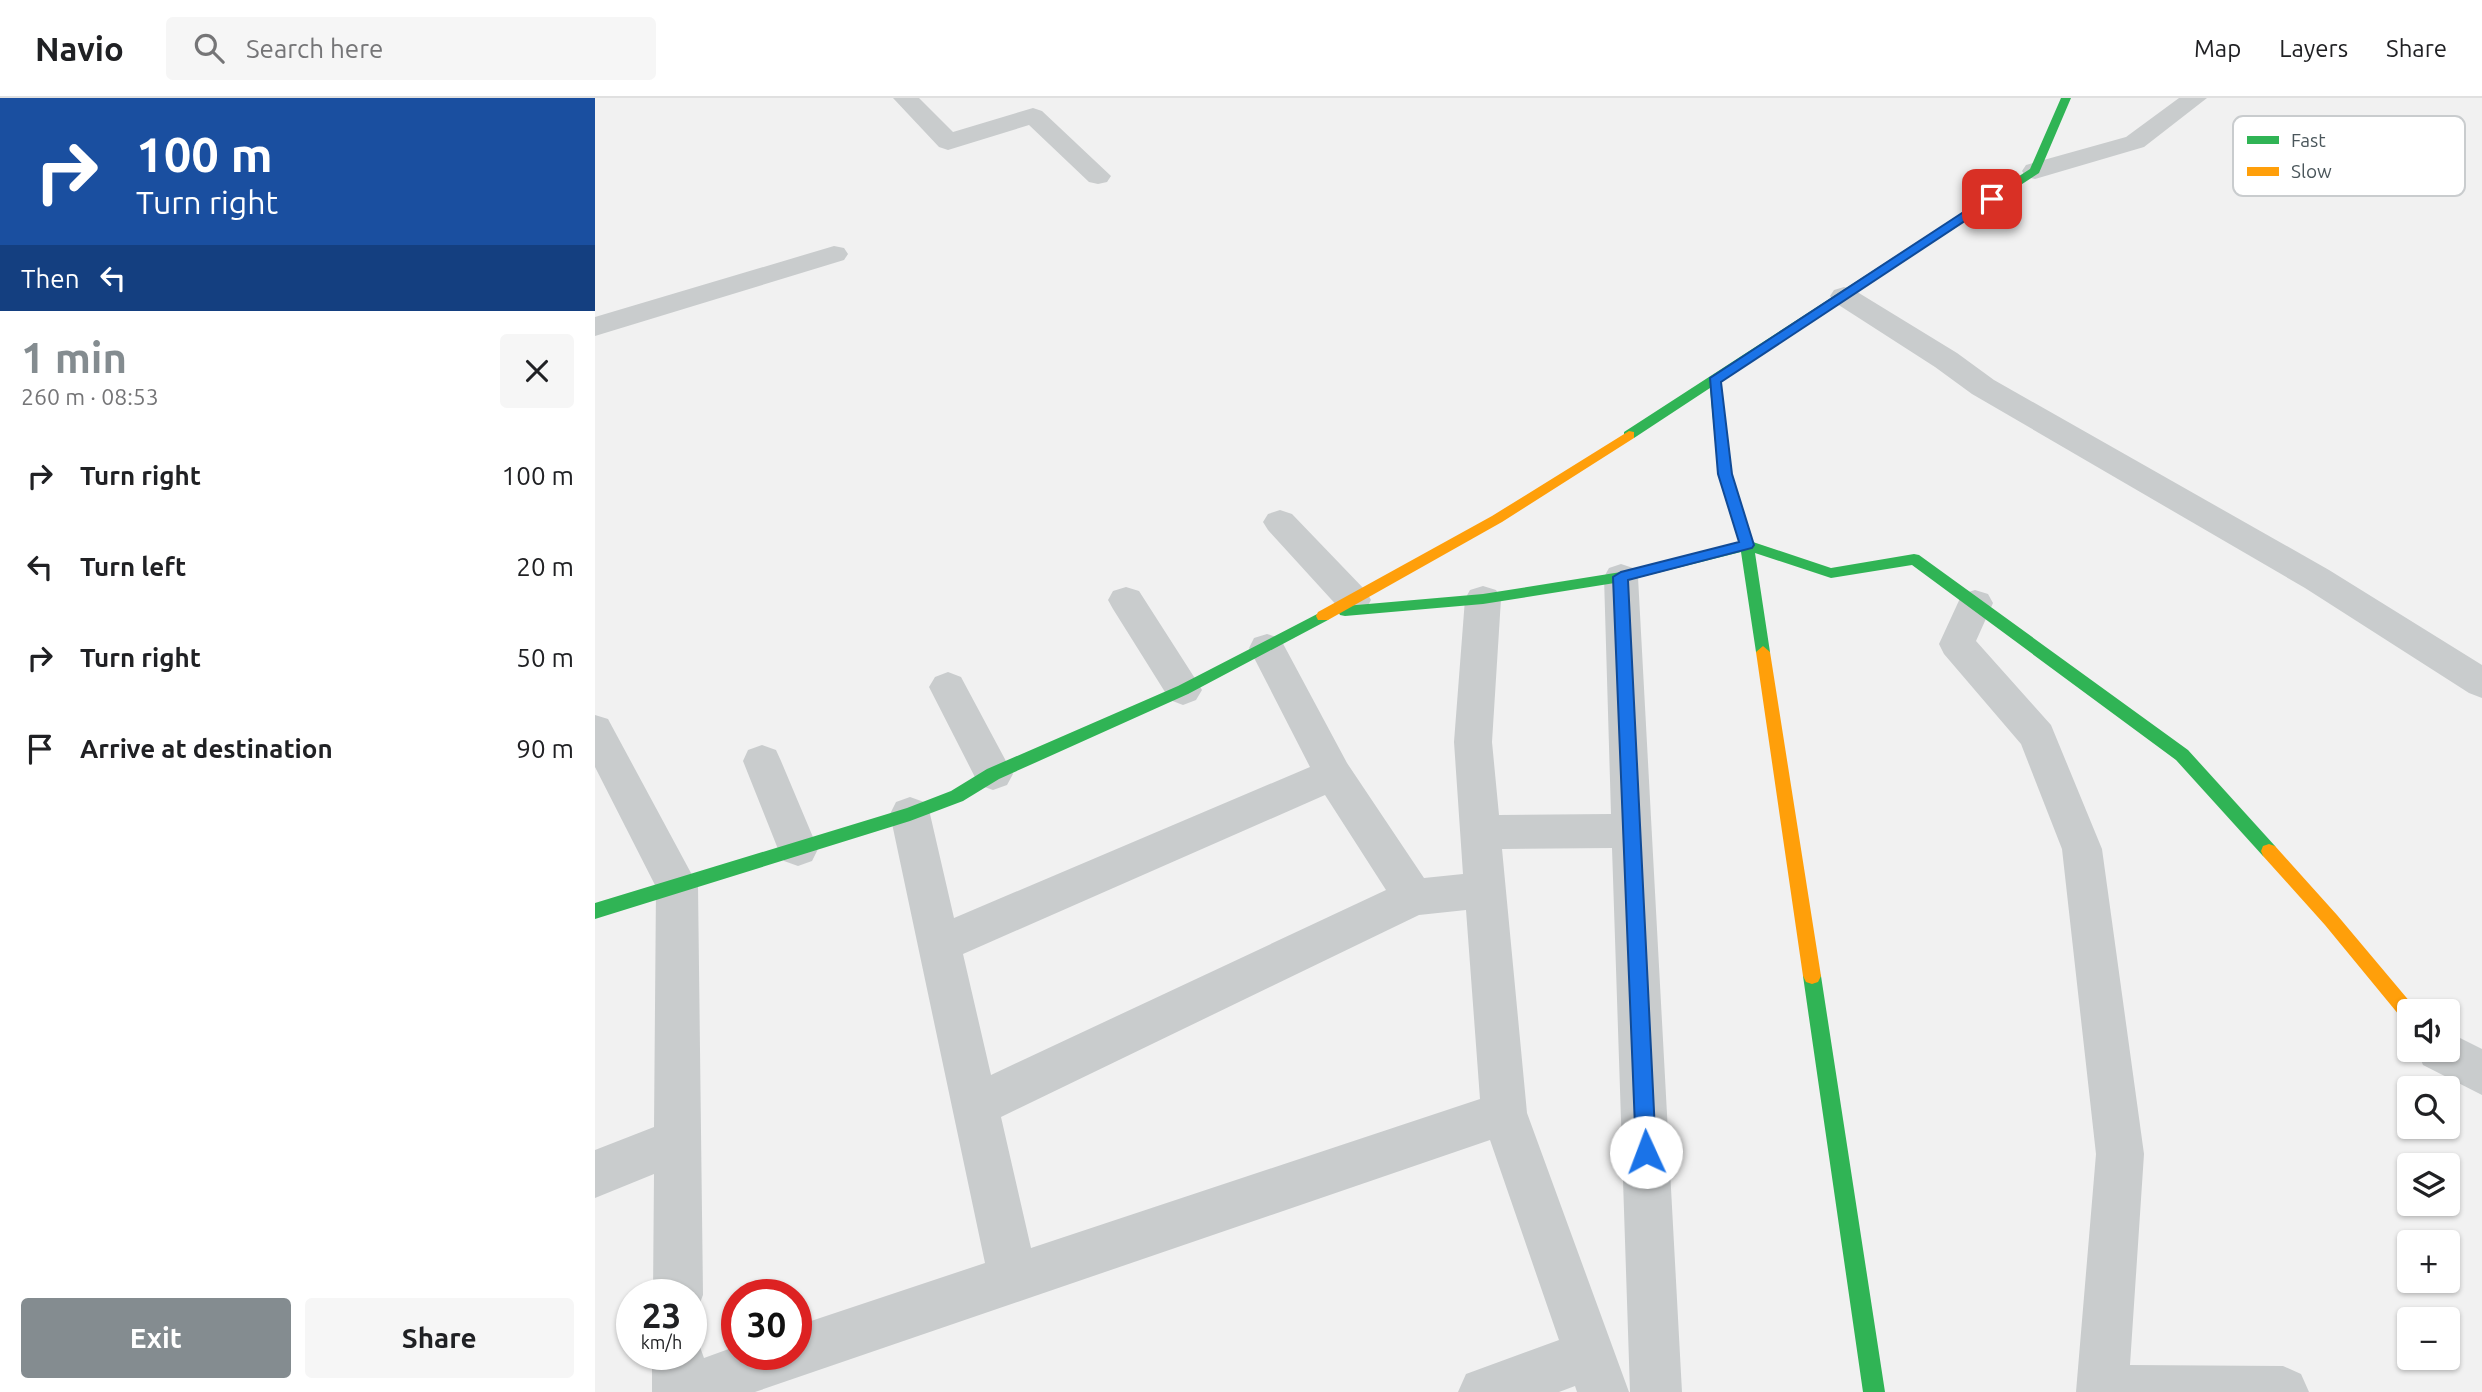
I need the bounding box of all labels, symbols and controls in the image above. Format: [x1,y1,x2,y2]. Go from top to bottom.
search box [166,17,656,80]
icon: search [190,29,228,67]
text: Navio [35,30,124,67]
text: Search here [246,34,383,63]
text: Map [2194,35,2241,62]
text: Layers [2279,35,2348,62]
text: Share [2386,35,2447,62]
legend [2233,116,2465,196]
icon: right [21,126,112,217]
text: 100 m [136,126,273,181]
text: Fast [2291,129,2326,151]
text: Slow [2291,160,2332,182]
pin [1962,169,2022,229]
icon: arrive [1973,180,2011,218]
text: Turn right [136,184,278,220]
icon: left [94,259,132,297]
text: Then [21,264,80,293]
text: 1 min [21,334,127,381]
button: close [500,334,574,408]
text: 260 m · 08:53 [21,384,159,409]
icon: right [21,457,59,495]
text: Turn right [80,461,201,490]
text: 100 m [502,461,574,490]
icon: left [21,548,59,586]
text: Turn left [80,552,186,581]
text: 20 m [516,552,574,581]
icon: right [21,639,59,677]
text: Turn right [80,643,201,672]
text: 50 m [516,643,574,672]
icon: arrive [21,730,59,768]
text: Arrive at destination [80,734,333,763]
text: 90 m [516,734,574,763]
map controls [2397,999,2460,1370]
button: sound [2397,999,2460,1062]
button: search [2397,1076,2460,1139]
position arrow [1609,1115,1683,1189]
button: layers [2397,1153,2460,1216]
button: + [2397,1230,2460,1293]
speed limit sign: 30 [721,1279,812,1370]
text: 23 [642,1295,681,1335]
button: Exit [21,1298,291,1378]
button: Share [305,1298,574,1378]
button: − [2397,1307,2460,1370]
text: km/h [641,1332,682,1352]

